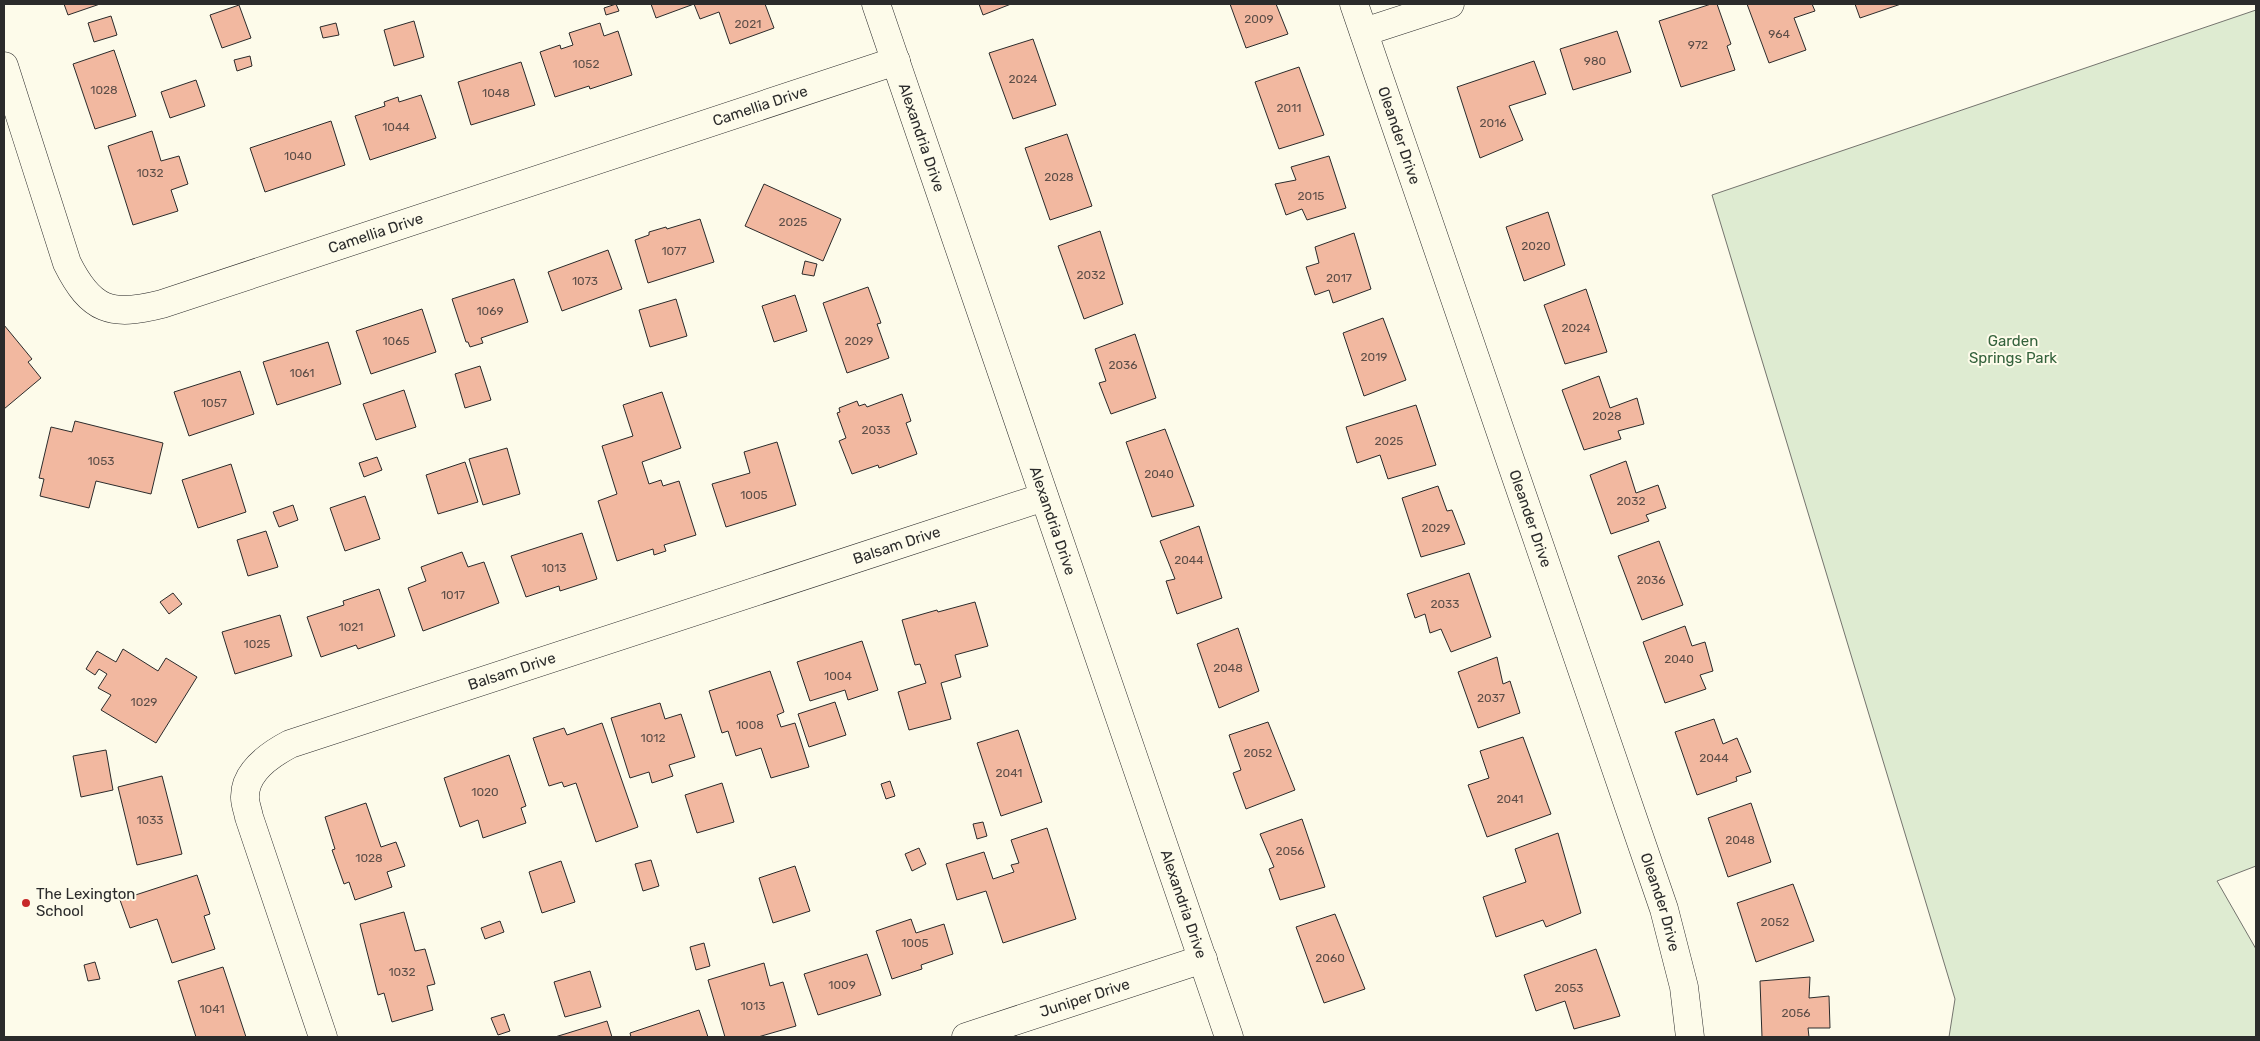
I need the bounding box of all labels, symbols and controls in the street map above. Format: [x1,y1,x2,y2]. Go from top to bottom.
house number: 2009 [1244,12,1274,26]
house number: 2021 [735,17,761,31]
house number: 964 [1768,27,1790,41]
house number: 972 [1688,38,1708,52]
house number: 980 [1584,54,1606,68]
house number: 1052 [573,57,599,71]
house number: 2024 [1008,72,1038,86]
street label: Alexandria Drive [895,81,948,194]
street label: Camellia Drive [710,82,810,130]
house number: 1028 [90,83,118,97]
street label: Oleander Drive [1374,84,1424,187]
house number: 1048 [482,86,510,100]
house number: 2011 [1277,101,1301,115]
house number: 2016 [1479,116,1507,130]
house number: 1044 [382,120,410,134]
house number: 1040 [284,149,312,163]
house number: 1032 [136,166,164,180]
house number: 2028 [1044,170,1074,184]
house number: 2015 [1298,189,1324,203]
street label: Camellia Drive [326,209,426,257]
house number: 2025 [779,215,807,229]
house number: 2020 [1521,239,1551,253]
house number: 1077 [661,244,687,258]
house number: 2032 [1077,268,1105,282]
house number: 2017 [1326,271,1352,285]
house number: 1073 [572,274,598,288]
house number: 1069 [476,304,504,318]
house number: 2024 [1561,321,1591,335]
park label: Garden Springs Park [1969,332,2057,367]
house number: 1065 [382,334,410,348]
house number: 2029 [845,334,873,348]
house number: 2019 [1361,350,1387,364]
house number: 2036 [1108,358,1138,372]
house number: 1061 [290,366,314,380]
house number: 1057 [201,396,227,410]
house number: 2028 [1592,409,1622,423]
house number: 2033 [861,423,891,437]
house number: 2025 [1375,434,1403,448]
house number: 1053 [87,454,115,468]
street label: Alexandria Drive [1026,464,1079,577]
house number: 2040 [1144,467,1174,481]
street label: Oleander Drive [1505,467,1555,570]
house number: 1005 [740,488,768,502]
house number: 2032 [1617,494,1645,508]
house number: 2029 [1422,521,1450,535]
street label: Balsam Drive [851,523,943,568]
house number: 2044 [1174,553,1204,567]
house number: 1013 [541,561,567,575]
house number: 2036 [1636,573,1666,587]
house number: 1017 [441,588,465,602]
house number: 2033 [1430,597,1460,611]
house number: 1021 [339,620,363,634]
house number: 1025 [244,637,270,651]
street label: Balsam Drive [466,649,558,694]
house number: 2040 [1664,652,1694,666]
house number: 2048 [1213,661,1243,675]
house number: 1004 [824,669,852,683]
house number: 2037 [1477,691,1505,705]
house number: 1029 [131,695,157,709]
house number: 1008 [736,718,764,732]
house number: 1012 [641,731,665,745]
house number: 2052 [1244,746,1272,760]
house number: 2044 [1699,751,1729,765]
house number: 2041 [995,766,1023,780]
house number: 1020 [471,785,499,799]
house number: 2041 [1496,792,1524,806]
house number: 1033 [136,813,164,827]
house number: 2048 [1725,833,1755,847]
house number: 2056 [1275,844,1305,858]
street label: Alexandria Drive [1157,847,1210,961]
house number: 1028 [355,851,383,865]
street label: Oleander Drive [1636,851,1684,953]
place label: The Lexington School [36,885,135,920]
marker: The Lexington School [20,897,32,909]
house number: 2052 [1761,915,1789,929]
house number: 1005 [901,936,929,950]
house number: 2060 [1315,951,1345,965]
house number: 1032 [388,965,416,979]
street label: Juniper Drive [1037,975,1132,1021]
house number: 1009 [828,978,856,992]
house number: 2053 [1554,981,1584,995]
house number: 1013 [740,999,766,1013]
house number: 1041 [199,1002,225,1016]
house number: 2056 [1781,1006,1811,1020]

